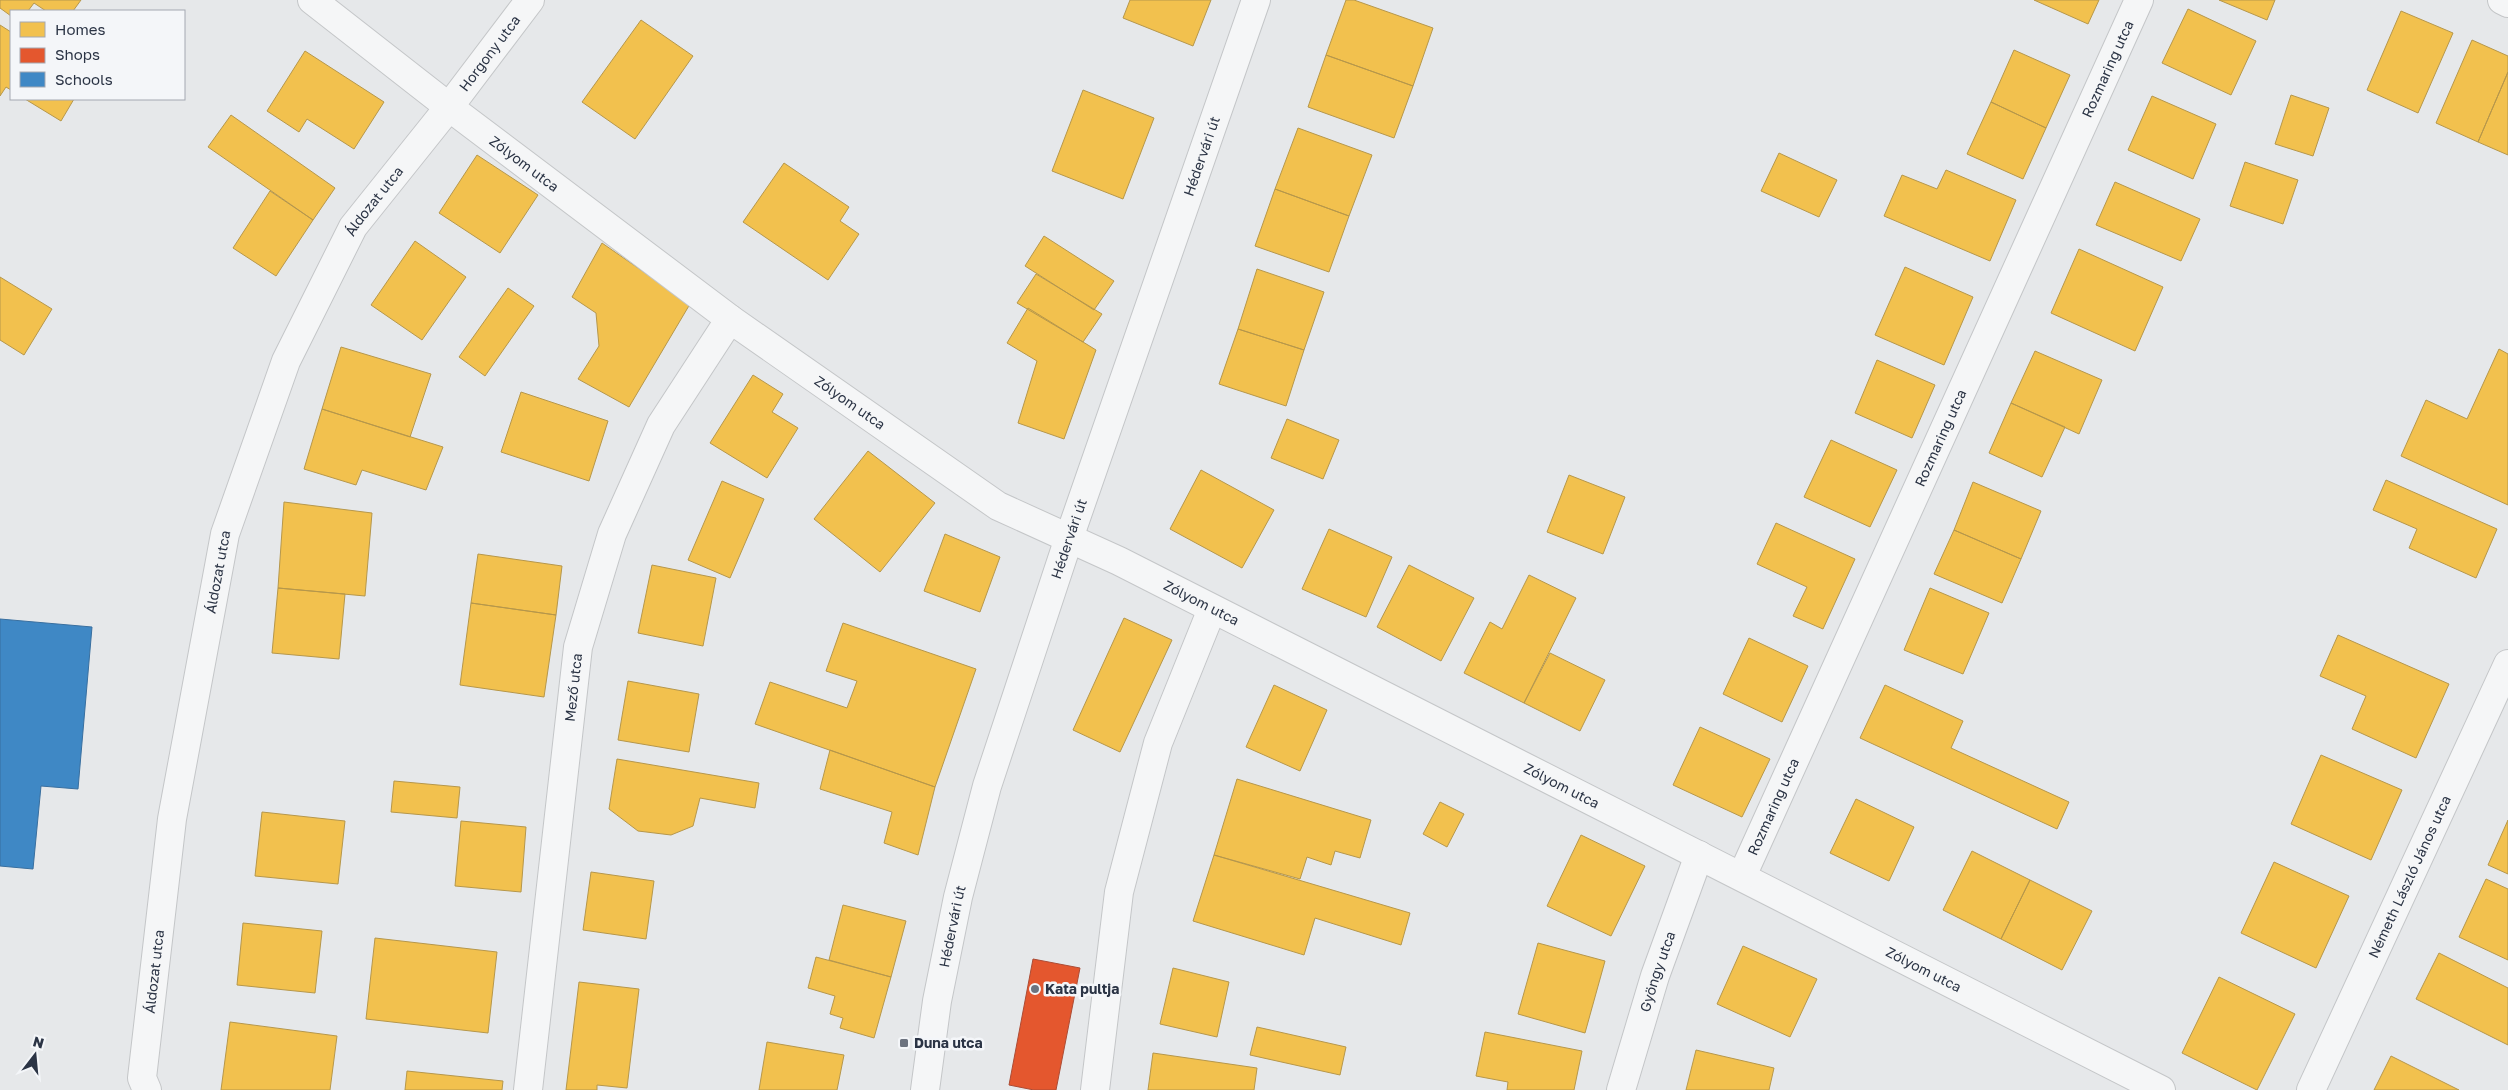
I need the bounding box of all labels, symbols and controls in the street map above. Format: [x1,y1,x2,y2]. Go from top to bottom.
legend [10,10,185,100]
street label: Horgony utca [455,12,523,94]
street label: Rozmaring utca [2078,18,2137,120]
text: Homes [55,20,105,38]
text: Shops [55,45,100,63]
text: Schools [55,70,113,88]
street label: Hédervári út [1179,114,1223,198]
street label: Zólyom utca [487,132,562,195]
street label: Áldozat utca [341,163,406,239]
street label: Zólyom utca [812,372,889,433]
street label: Rozmaring utca [1911,386,1969,489]
street label: Hédervári út [1047,496,1090,581]
street label: Áldozat utca [201,529,233,615]
street label: Zólyom utca [1161,576,1242,629]
street label: Mező utca [561,652,585,723]
street label: Rozmaring utca [1744,755,1802,858]
street label: Zólyom utca [1521,759,1602,811]
street label: Németh László János utca [2364,793,2454,960]
street label: Hédervári út [935,883,969,969]
street label: Áldozat utca [141,929,167,1014]
street label: Gyöngy utca [1636,929,1679,1014]
street label: Zólyom utca [1883,943,1964,995]
place label: Kata pultja [1045,980,1119,997]
marker: Kata pultja [1029,983,1041,995]
north arrow [10,1030,60,1080]
text: N [31,1032,46,1052]
place label: Duna utca [914,1034,983,1051]
marker: Duna utca [898,1037,910,1049]

